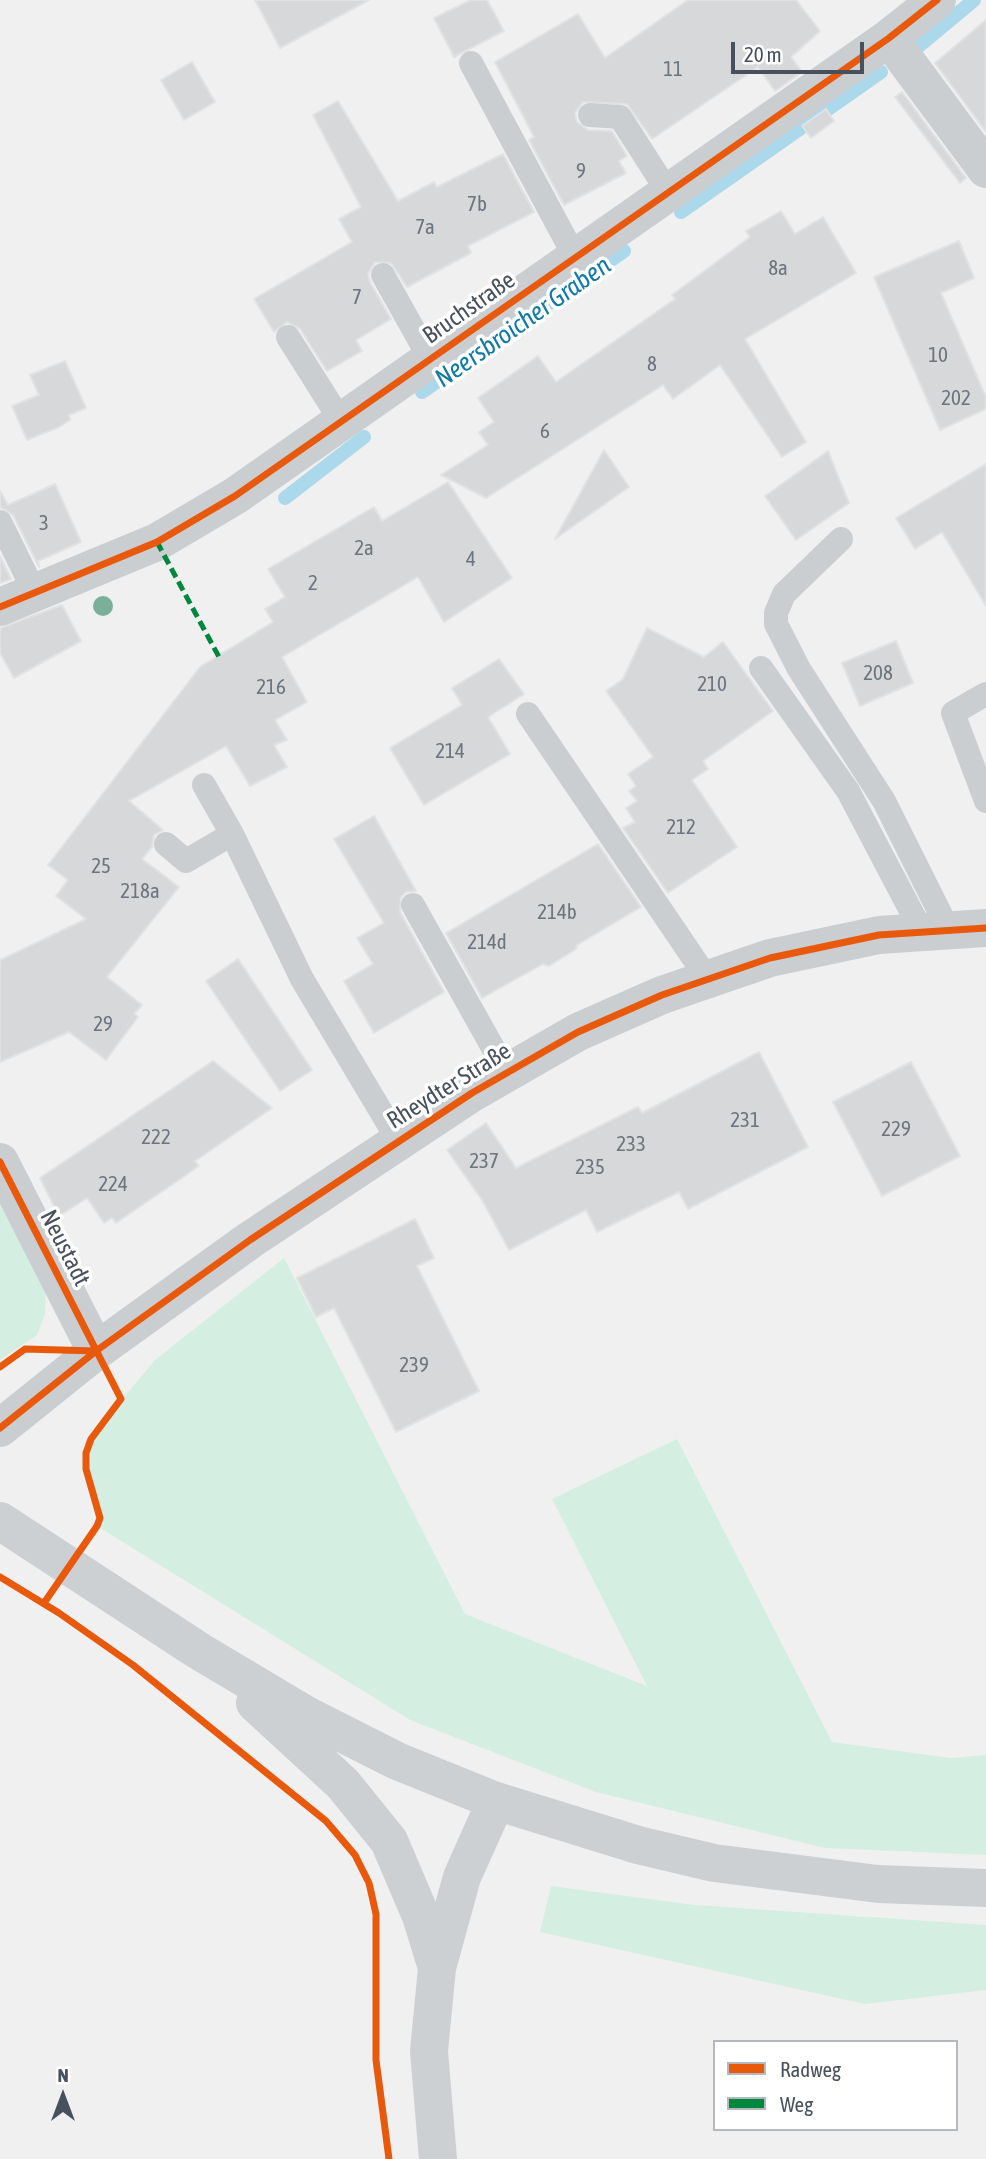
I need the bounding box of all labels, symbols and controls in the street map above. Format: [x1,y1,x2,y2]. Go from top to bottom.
scale bar [734,28,867,72]
text: 20 m [744,42,782,66]
house number: 11 [663,56,683,82]
house number: 9 [576,158,586,184]
house number: 7b [467,191,487,217]
house number: 7a [415,214,435,240]
water label: Neersbroicher Graben [429,250,617,394]
house number: 8a [768,255,788,281]
street label: Bruchstraße [417,266,521,350]
house number: 7 [352,284,362,310]
house number: 10 [928,342,948,368]
house number: 8 [647,351,657,377]
house number: 202 [941,385,971,411]
house number: 6 [540,418,550,444]
house number: 3 [39,510,49,536]
house number: 2a [354,535,374,561]
house number: 4 [466,546,476,572]
house number: 2 [308,570,318,596]
house number: 208 [863,660,893,686]
house number: 210 [697,671,727,697]
house number: 216 [256,674,286,700]
house number: 214 [435,738,465,764]
house number: 212 [666,814,696,840]
house number: 25 [91,853,111,879]
house number: 218a [120,878,160,904]
house number: 214b [537,899,577,925]
house number: 214d [467,929,507,955]
house number: 29 [93,1011,113,1037]
street label: Rheydter Straße [382,1037,516,1135]
house number: 231 [730,1107,760,1133]
house number: 229 [881,1116,911,1142]
house number: 222 [141,1124,171,1150]
house number: 233 [616,1131,646,1157]
house number: 237 [469,1148,499,1174]
house number: 235 [575,1154,605,1180]
house number: 224 [98,1171,128,1197]
street label: Neustadt [34,1205,96,1291]
house number: 239 [399,1352,429,1378]
legend [713,2040,958,2131]
text: Radweg [780,2057,841,2081]
north arrow [28,2061,98,2131]
text: N [57,2064,69,2086]
text: Weg [780,2092,813,2116]

